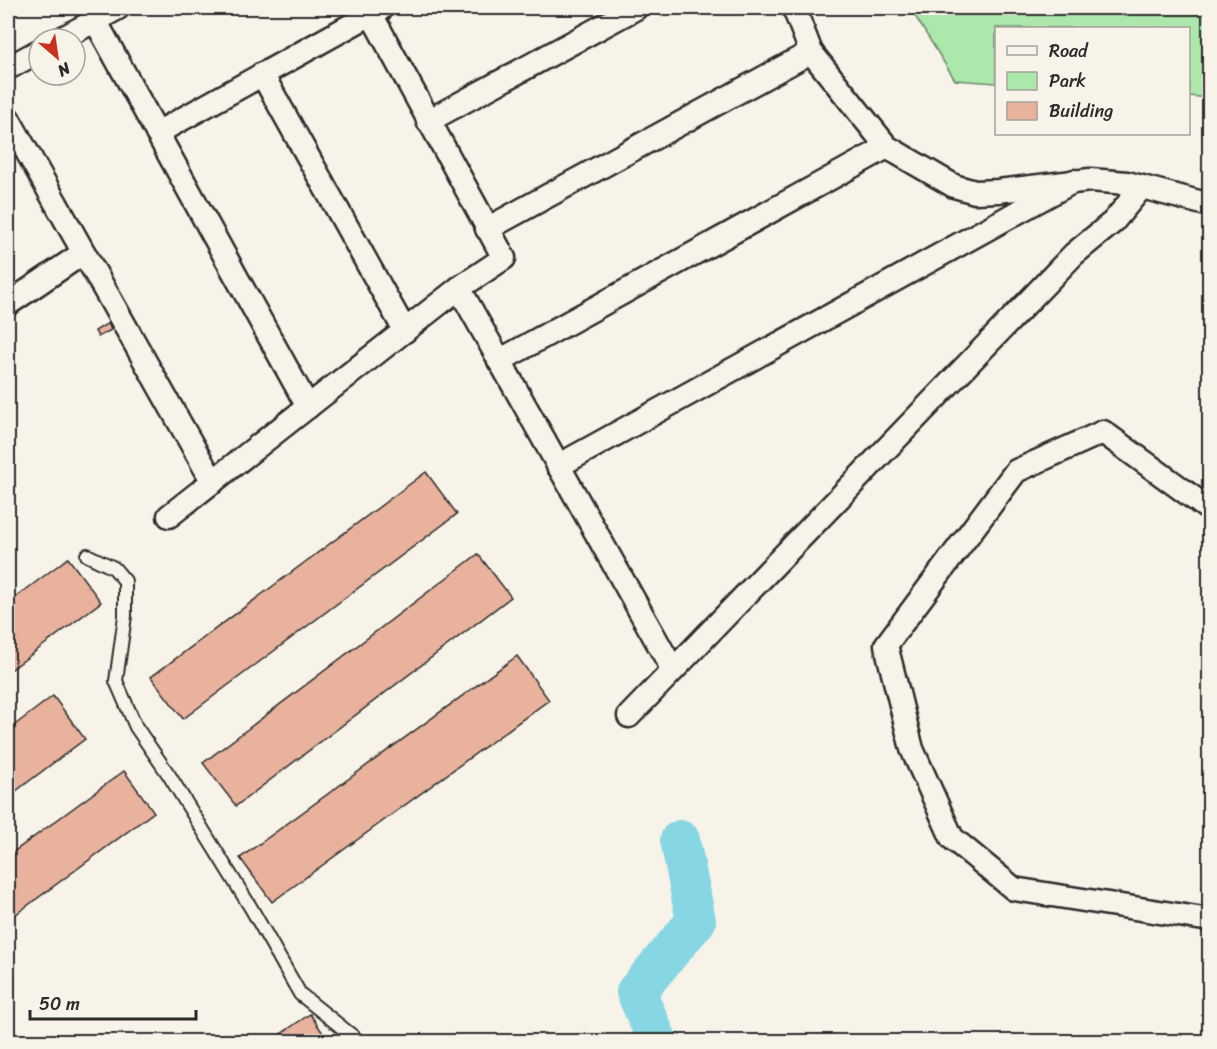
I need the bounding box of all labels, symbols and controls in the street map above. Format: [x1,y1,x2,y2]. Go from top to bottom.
north arrow [27,27,87,87]
legend [995,27,1190,135]
text: Road [1049,35,1089,67]
text: N [51,54,77,85]
text: Park [1049,65,1086,97]
text: Building [1049,95,1113,127]
scale bar [30,983,196,1021]
text: 50 m [39,988,80,1020]

